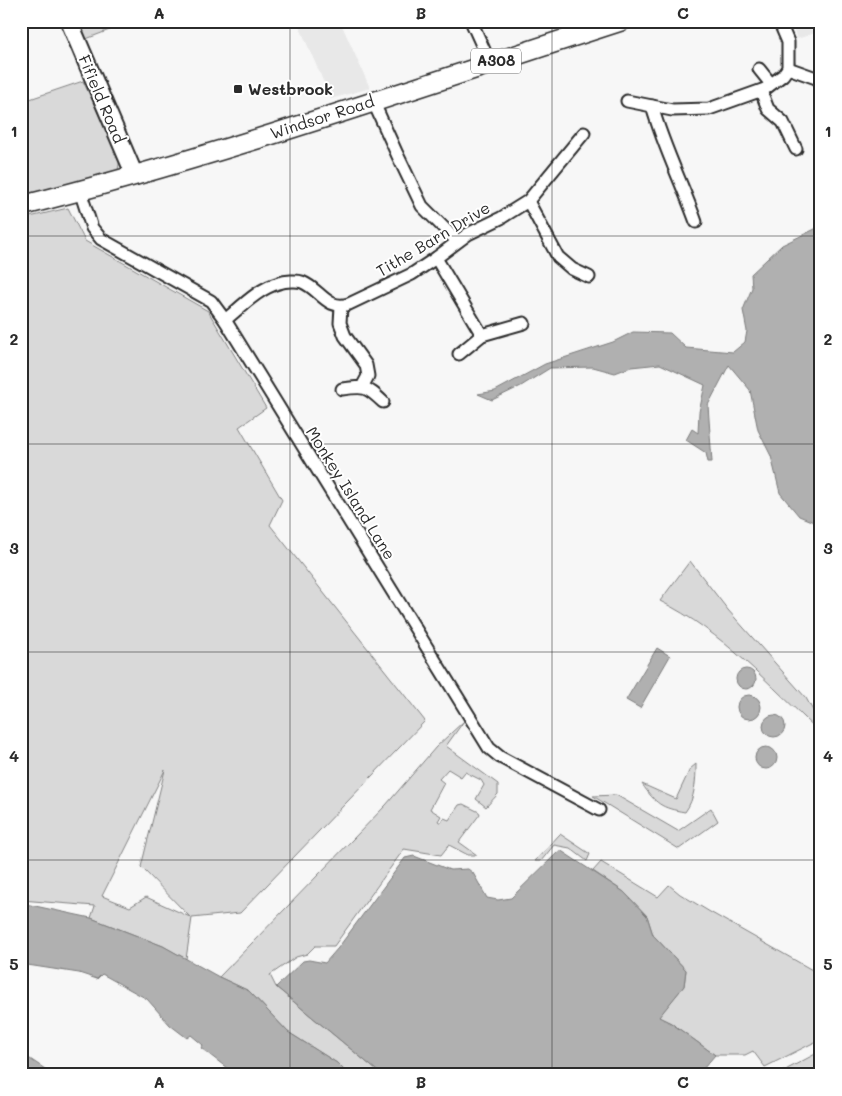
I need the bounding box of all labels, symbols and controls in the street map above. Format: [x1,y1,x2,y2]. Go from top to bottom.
text: A [153,2,165,23]
text: B [416,2,426,23]
text: C [677,2,689,23]
road number: A308 [471,48,521,74]
street label: Fifield Road [74,51,130,146]
place label: Westbrook [248,78,333,99]
marker: Westbrook [232,83,244,95]
street label: Windsor Road [267,90,377,143]
text: 1 [10,120,18,141]
text: 1 [824,120,832,141]
street label: Tithe Barn Drive [372,196,493,281]
text: 2 [10,328,19,349]
text: 2 [824,328,833,349]
street label: Monkey Island Lane [302,422,401,563]
text: 3 [9,537,19,558]
text: 3 [823,537,833,558]
text: 4 [9,745,19,766]
text: 4 [823,745,833,766]
text: 5 [9,953,19,974]
text: 5 [823,953,833,974]
text: A [153,1071,165,1092]
text: B [416,1071,426,1092]
text: C [677,1071,689,1092]

